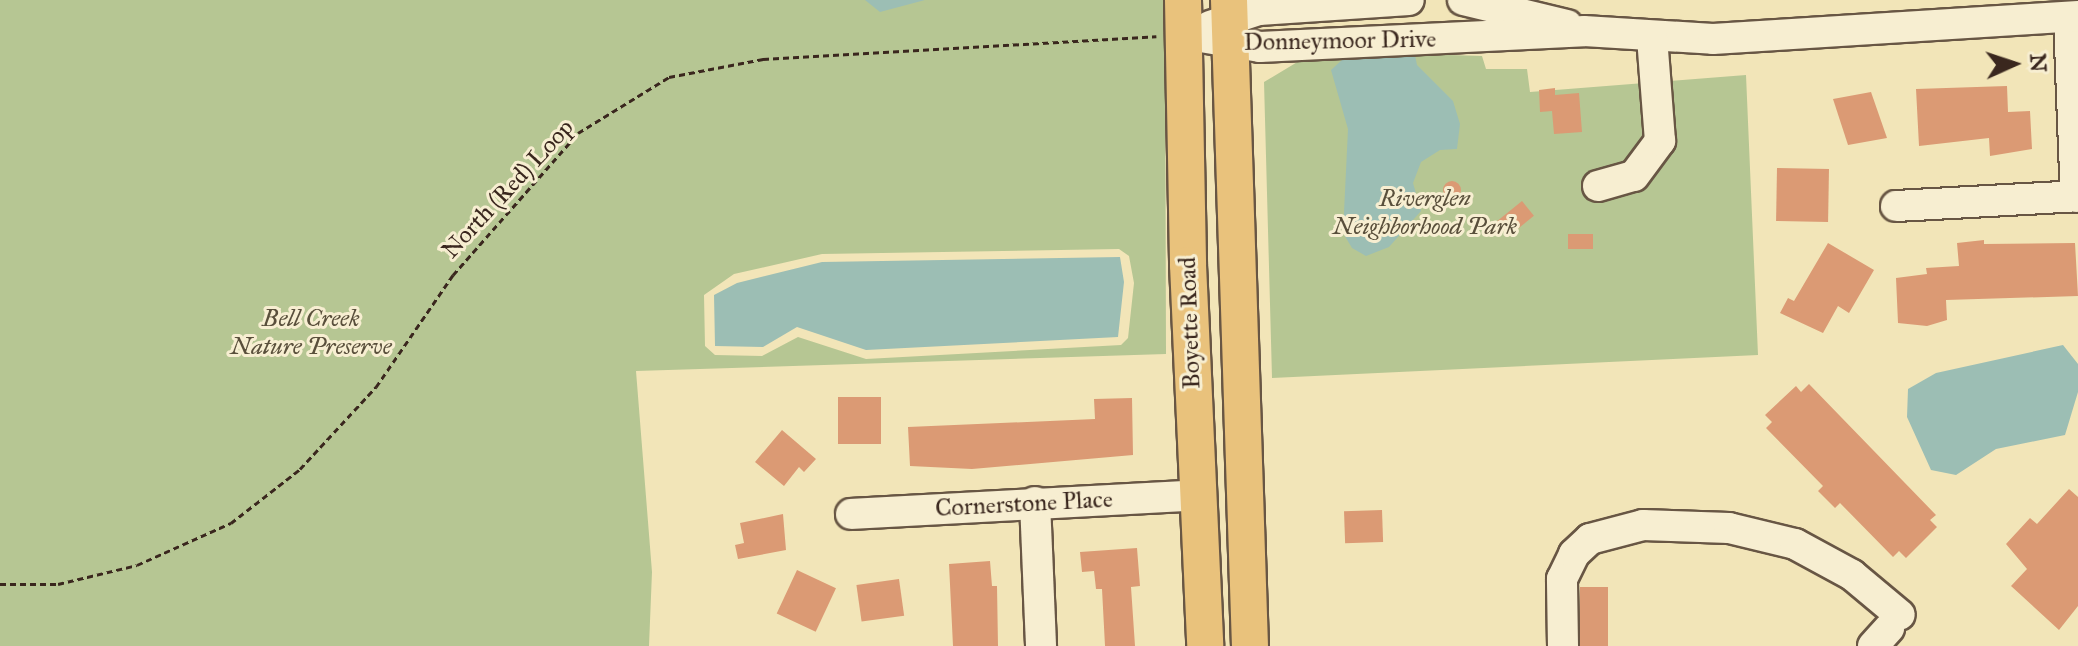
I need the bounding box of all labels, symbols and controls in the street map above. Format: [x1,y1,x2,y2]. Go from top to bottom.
north arrow [1974,24,2054,104]
street label: Donneymoor Drive [1244,25,1436,57]
text: N [2024,53,2052,73]
street label: North (Red) Loop [436,113,580,265]
park label: Riverglen Neighborhood Park [1333,185,1517,241]
street label: Boyette Road [1173,256,1207,390]
park label: Bell Creek Nature Preserve [230,305,392,361]
street label: Cornerstone Place [935,485,1113,523]

